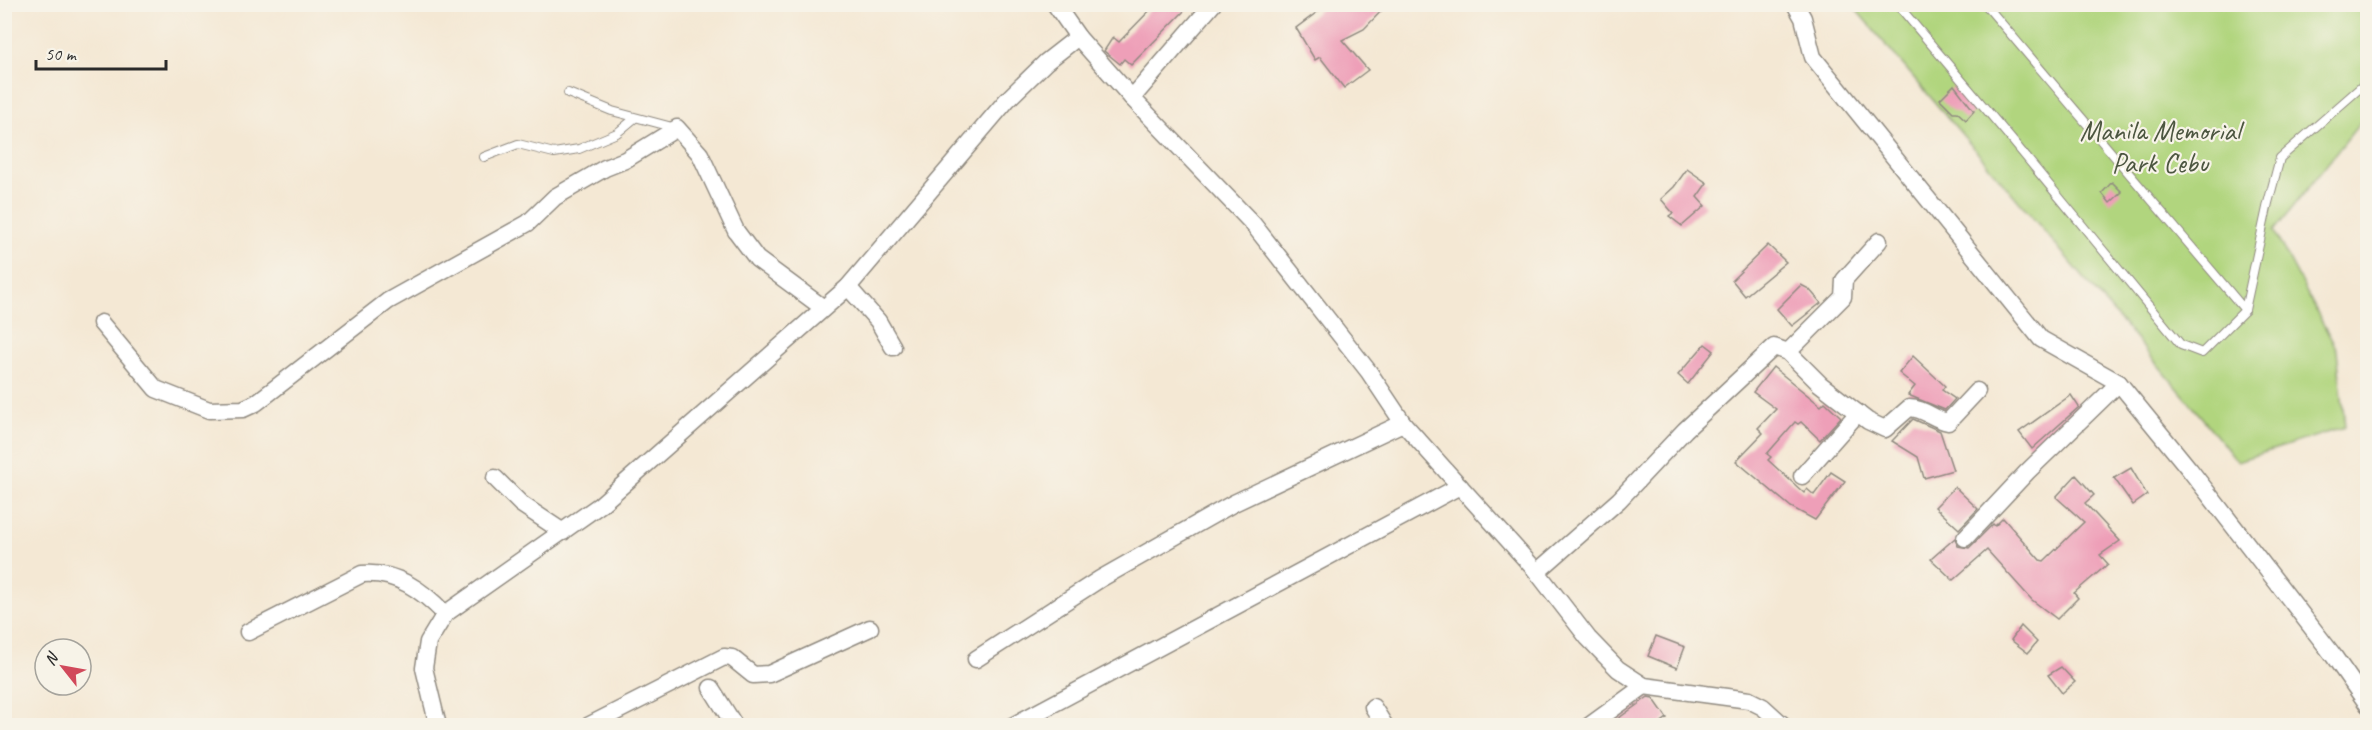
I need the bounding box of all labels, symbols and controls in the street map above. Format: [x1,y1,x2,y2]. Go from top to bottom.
scale bar [36,33,166,71]
text: 50 m [45,43,78,65]
park label: Manila Memorial Park Cebu [2080,113,2245,180]
north arrow [33,637,93,697]
text: N [40,648,64,669]

